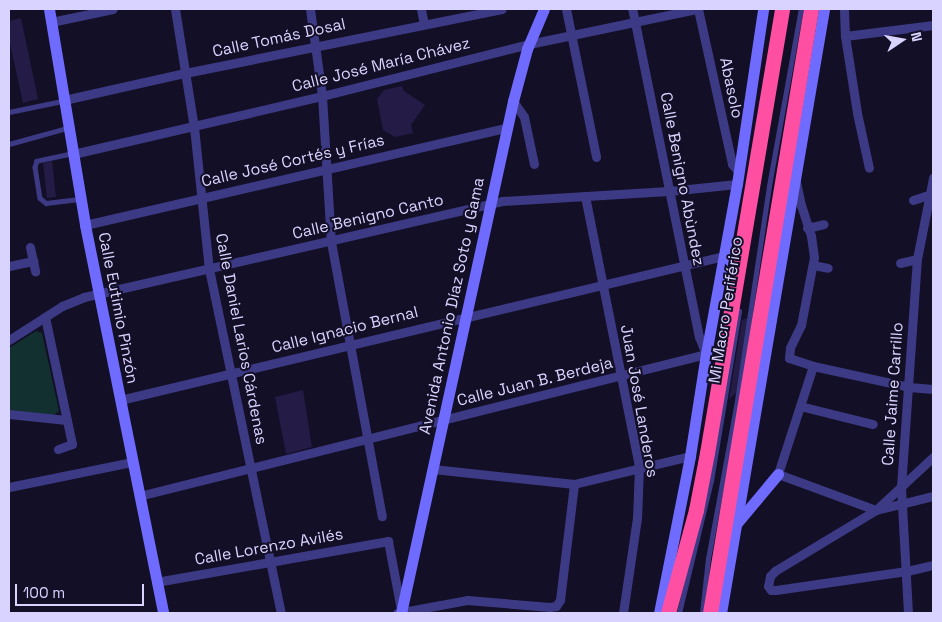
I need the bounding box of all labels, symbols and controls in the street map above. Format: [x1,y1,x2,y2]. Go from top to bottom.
street label: Calle Tomás Dosal [210,14,348,62]
north arrow [877,15,927,65]
text: N [907,30,926,43]
street label: Calle José María Chávez [290,34,472,96]
street label: Abasolo [715,56,747,120]
street label: Calle Benigno Abùndez [656,91,708,267]
street label: Calle José Cortés y Frías [200,131,386,191]
street label: Avenida Antonio Díaz Soto y Gama [415,176,489,436]
street label: Calle Benigno Canto [290,190,446,244]
street label: Calle Eutimio Pinzón [94,231,142,385]
street label: Calle Daniel Larios Cárdenas [211,232,271,446]
street label: Mi Macro Periférico [705,235,747,385]
street label: Calle Ignacio Bernal [270,302,420,358]
street label: Calle Jaime Carrillo [878,322,908,466]
street label: Juan José Landeros [616,323,662,479]
street label: Calle Juan B. Berdeja [455,353,615,411]
street label: Calle Lorenzo Avilés [193,524,345,570]
scale bar [18,574,146,606]
text: 100 m [23,583,65,602]

